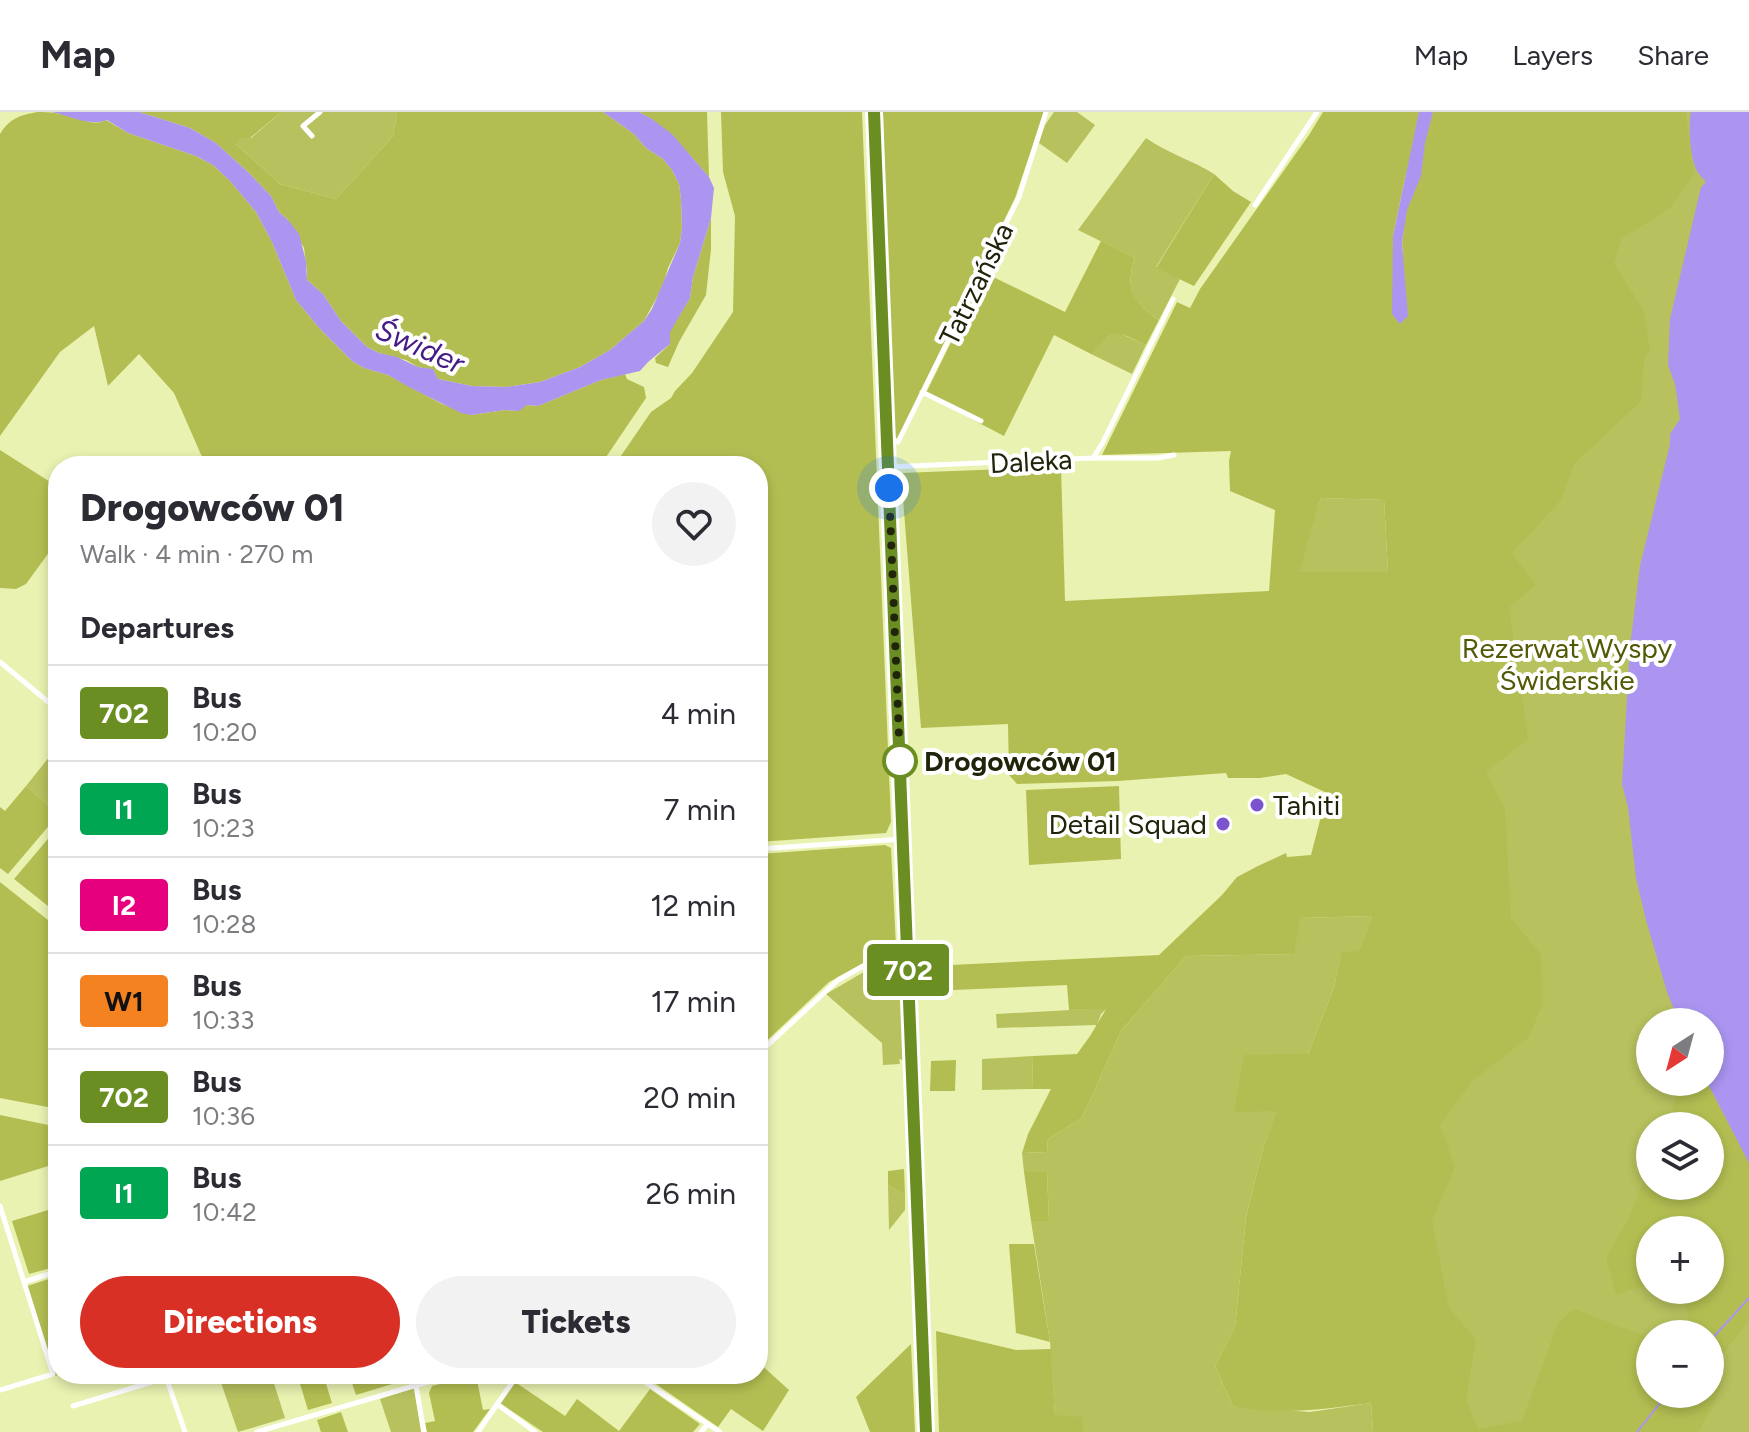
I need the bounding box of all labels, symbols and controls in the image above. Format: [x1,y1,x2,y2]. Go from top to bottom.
text: Map [40,32,116,78]
text: Map [1414,38,1468,72]
text: Layers [1512,38,1593,72]
text: Share [1637,38,1709,72]
street label: Tatrzańska [932,217,1020,351]
water label: Świder [370,310,472,383]
street label: Daleka [989,442,1073,480]
your location [869,468,909,508]
button: heart [652,482,736,566]
text: Drogowców 01 [80,485,345,531]
text: Walk · 4 min · 270 m [80,538,313,570]
text: Departures [80,609,234,646]
park label: Rezerwat Wyspy Świderskie [1462,631,1672,697]
text: Bus [192,679,241,716]
text: 4 min [661,695,736,732]
text: 702 [99,696,149,730]
text: 10:20 [192,716,257,748]
marker: Drogowców 01 [883,744,917,778]
place label: Drogowców 01 [924,744,1117,778]
text: Bus [192,775,241,812]
place label: Tahiti [1273,788,1340,822]
text: 7 min [663,791,736,828]
text: I1 [114,792,134,826]
marker: Tahiti [1248,796,1266,814]
place label: Detail Squad [1048,807,1207,841]
text: 10:23 [192,812,255,844]
marker: Detail Squad [1214,815,1232,833]
text: Bus [192,871,241,908]
text: 12 min [650,887,736,924]
text: I2 [112,888,136,922]
text: 10:28 [192,908,256,940]
line badge: 702 [862,944,954,996]
text: 702 [883,953,933,987]
text: Bus [192,967,241,1004]
text: 17 min [651,983,736,1020]
text: W1 [104,984,144,1018]
text: 10:33 [192,1004,254,1036]
north arrow [1636,1008,1724,1096]
map controls [1636,1008,1724,1408]
text: Bus [192,1063,241,1100]
text: 20 min [643,1079,736,1116]
text: 702 [99,1080,149,1114]
text: 10:36 [192,1100,255,1132]
button: layers [1636,1112,1724,1200]
text: Bus [192,1159,241,1196]
text: 26 min [646,1175,736,1212]
text: I1 [114,1176,134,1210]
text: 10:42 [192,1196,257,1228]
button: + [1636,1216,1724,1304]
button: Directions [80,1276,400,1368]
button: Tickets [416,1276,736,1368]
button: − [1636,1320,1724,1408]

